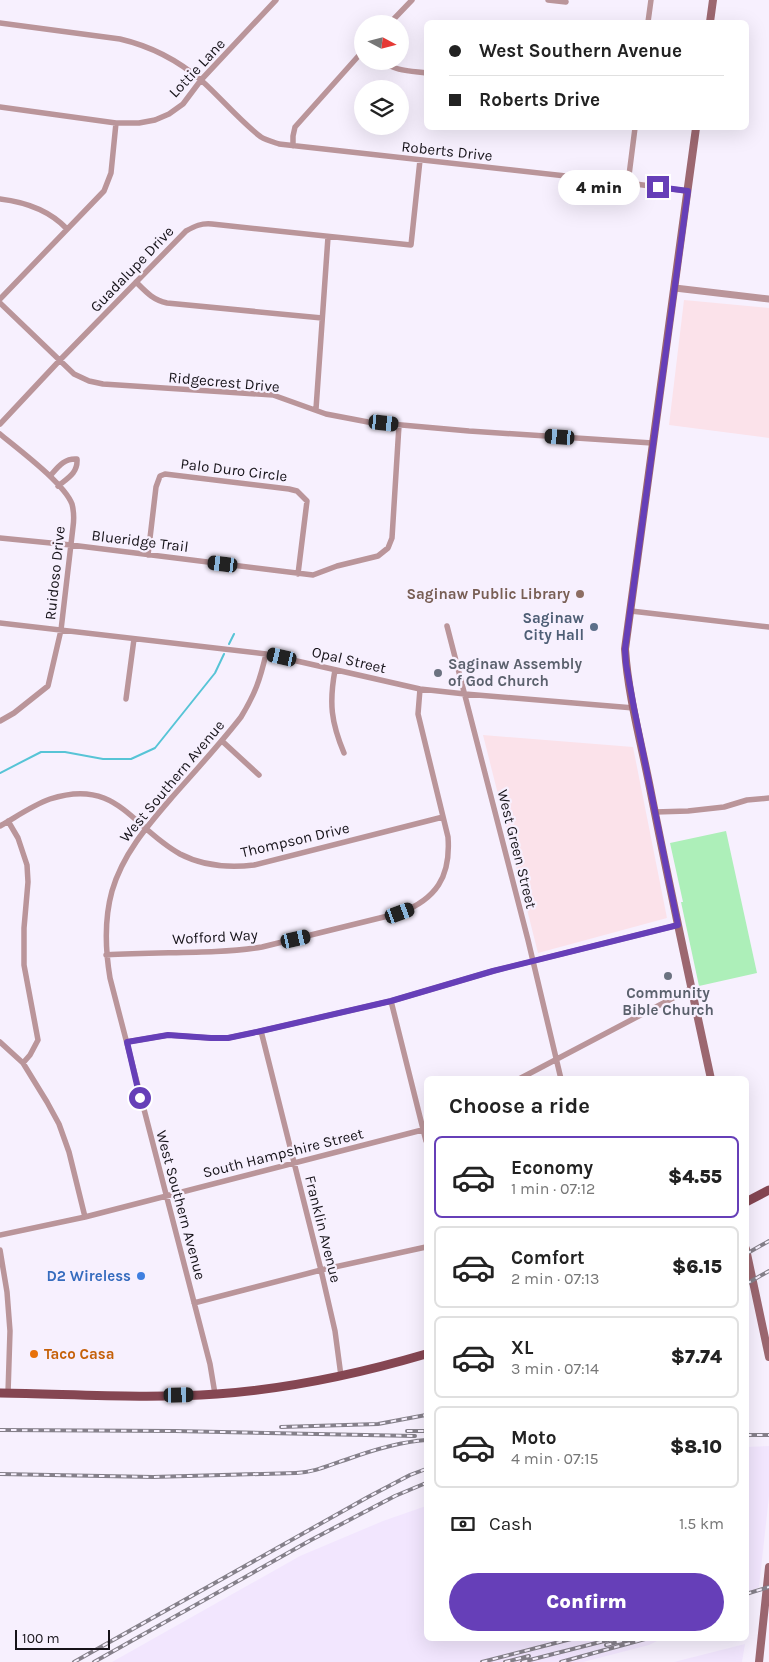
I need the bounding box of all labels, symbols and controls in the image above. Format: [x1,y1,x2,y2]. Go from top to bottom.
north arrow [354,15,409,70]
map controls [354,15,409,135]
street label: Lottie Lane [165,35,229,101]
text: West Southern Avenue [479,40,682,62]
button: layers [354,80,409,135]
text: Roberts Drive [479,89,600,111]
street label: Roberts Drive [401,137,493,165]
callout: 4 min [558,170,640,204]
route end [647,176,669,198]
text: 4 min [576,178,622,197]
street label: Guadalupe Drive [86,222,178,316]
street label: Ridgecrest Drive [168,368,280,396]
car [368,414,399,432]
car [544,428,575,446]
street label: Palo Duro Circle [180,455,288,485]
street label: Ruidoso Drive [41,525,69,621]
street label: Blueridge Trail [90,526,190,556]
car [207,555,238,573]
place label: Saginaw Public Library [407,585,570,603]
marker: Saginaw Public Library [574,588,586,600]
place label: Saginaw City Hall [523,609,585,644]
marker: Saginaw City Hall [588,621,600,633]
street label: Opal Street [310,643,388,677]
car [265,646,298,668]
place label: Saginaw Assembly of God Church [448,655,582,690]
marker: Saginaw Assembly of God Church [432,667,444,679]
street label: West Southern Avenue [116,716,228,846]
street label: West Green Street [494,788,541,911]
street label: Thompson Drive [239,819,351,861]
car [383,901,416,925]
street label: Wofford Way [172,926,258,948]
car [279,928,312,950]
marker: Community Bible Church [662,970,674,982]
place label: Community Bible Church [622,984,714,1019]
route start [129,1087,151,1109]
text: Choose a ride [449,1093,590,1119]
street label: South Hampshire Street [201,1124,366,1182]
street label: West Southern Avenue [152,1128,210,1282]
icon: car [451,1155,496,1200]
text: Economy [511,1157,593,1179]
text: $4.55 [668,1166,722,1188]
street label: Franklin Avenue [301,1174,345,1284]
text: 1 min · 07:12 [511,1179,595,1198]
icon: car [451,1245,496,1290]
text: Comfort [511,1247,585,1269]
text: $6.15 [672,1256,722,1278]
place label: D2 Wireless [47,1267,131,1285]
text: 2 min · 07:13 [511,1269,599,1288]
marker: D2 Wireless [135,1270,147,1282]
icon: car [451,1335,496,1380]
text: XL [511,1337,533,1359]
place label: Taco Casa [44,1345,115,1363]
text: $7.74 [671,1346,722,1368]
marker: Taco Casa [28,1348,40,1360]
text: 3 min · 07:14 [511,1359,599,1378]
car [163,1387,194,1403]
icon: car [451,1425,496,1470]
text: Moto [511,1427,557,1449]
text: $8.10 [670,1436,722,1458]
text: 4 min · 07:15 [511,1449,599,1468]
icon: cash [449,1510,477,1538]
text: Cash [489,1513,533,1535]
text: 1.5 km [679,1514,724,1533]
button: Confirm [449,1573,724,1631]
scale bar [15,1627,110,1650]
text: 100 m [22,1630,60,1647]

